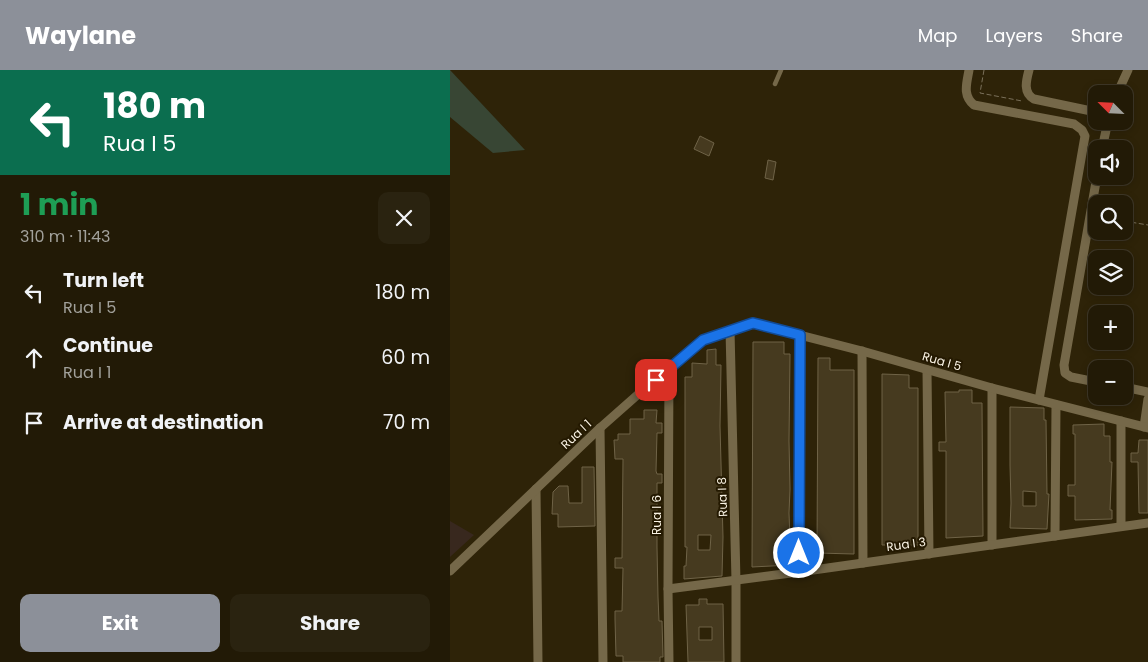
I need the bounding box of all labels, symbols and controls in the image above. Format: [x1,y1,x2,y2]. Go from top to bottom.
text: Waylane [25,19,136,52]
text: Map [918,23,958,48]
text: Layers [986,23,1043,48]
text: Share [1071,23,1123,48]
text: 180 m [103,81,206,130]
north arrow [1088,85,1132,130]
map controls [1088,85,1133,405]
icon: left [20,90,85,155]
text: Rua I 5 [103,128,176,159]
button: sound [1088,140,1133,185]
text: 1 min [20,183,98,226]
button: close [378,192,430,244]
button: search [1088,195,1133,240]
text: 310 m · 11:43 [20,225,110,248]
button: layers [1088,250,1133,295]
text: Turn left [63,267,144,294]
icon: left [20,279,48,307]
text: 180 m [375,279,430,306]
text: Rua I 5 [63,296,116,319]
button: + [1088,305,1133,350]
text: Continue [63,332,153,359]
icon: ahead [20,344,48,372]
text: 60 m [381,344,430,371]
street label: Rua I 5 [920,347,964,375]
pin [635,359,677,401]
button: − [1088,360,1133,405]
text: Rua I 1 [63,361,111,384]
icon: arrive [642,366,670,394]
icon: arrive [20,409,48,437]
text: Arrive at destination [63,409,264,436]
text: 70 m [383,409,430,436]
street label: Rua I 1 [557,415,595,453]
street label: Rua I 8 [713,477,731,517]
street label: Rua I 6 [648,495,665,535]
position arrow [772,526,824,578]
street label: Rua I 3 [885,533,927,555]
button: Exit [20,594,220,652]
button: Share [230,594,430,652]

